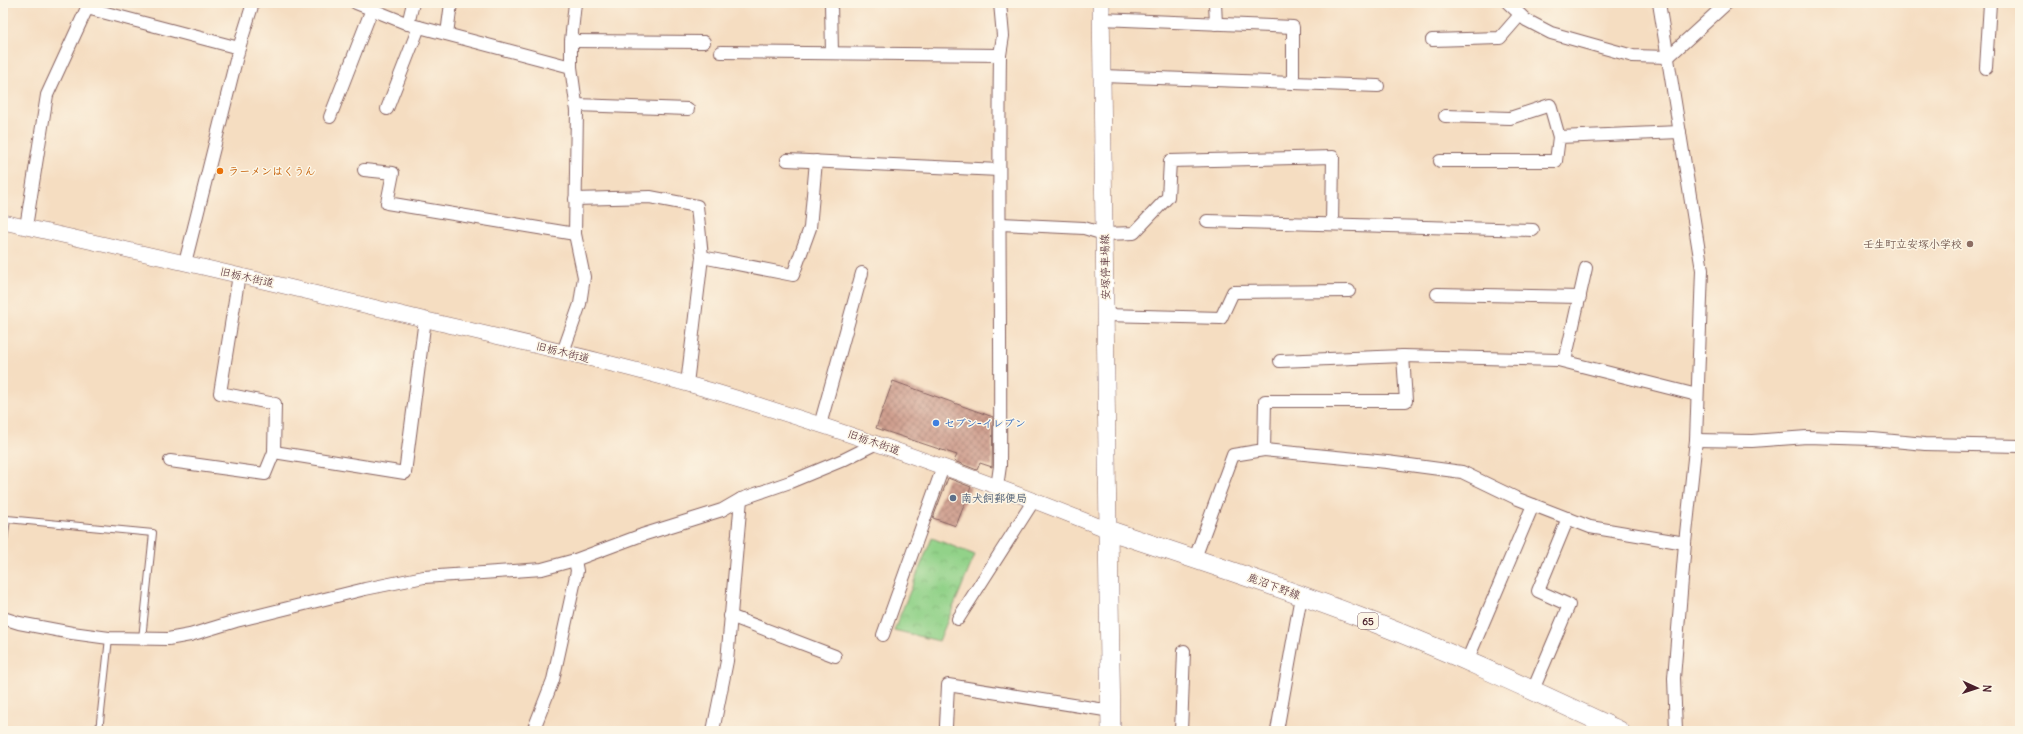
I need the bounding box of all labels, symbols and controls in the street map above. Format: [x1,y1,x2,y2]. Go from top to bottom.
place label: ラーメンはくうん [228,164,316,178]
marker: ラーメンはくうん [215,166,225,176]
street label: 安塚停車場線 [1097,234,1113,300]
place label: 壬生町立安塚小学校 [1863,237,1962,251]
marker: 壬生町立安塚小学校 [1965,239,1975,249]
street label: 旧栃木街道 [219,264,275,290]
street label: 旧栃木街道 [535,339,591,365]
place label: セブン-イレブン [944,416,1026,430]
marker: セブン-イレブン [931,418,941,428]
street label: 旧栃木街道 [846,426,902,458]
place label: 南犬飼郵便局 [961,491,1027,505]
marker: 南犬飼郵便局 [948,493,958,503]
street label: 鹿沼下野線 [1246,570,1302,602]
road number: 65 [1358,613,1378,629]
north arrow [1957,668,1997,708]
text: N [1980,684,1994,693]

